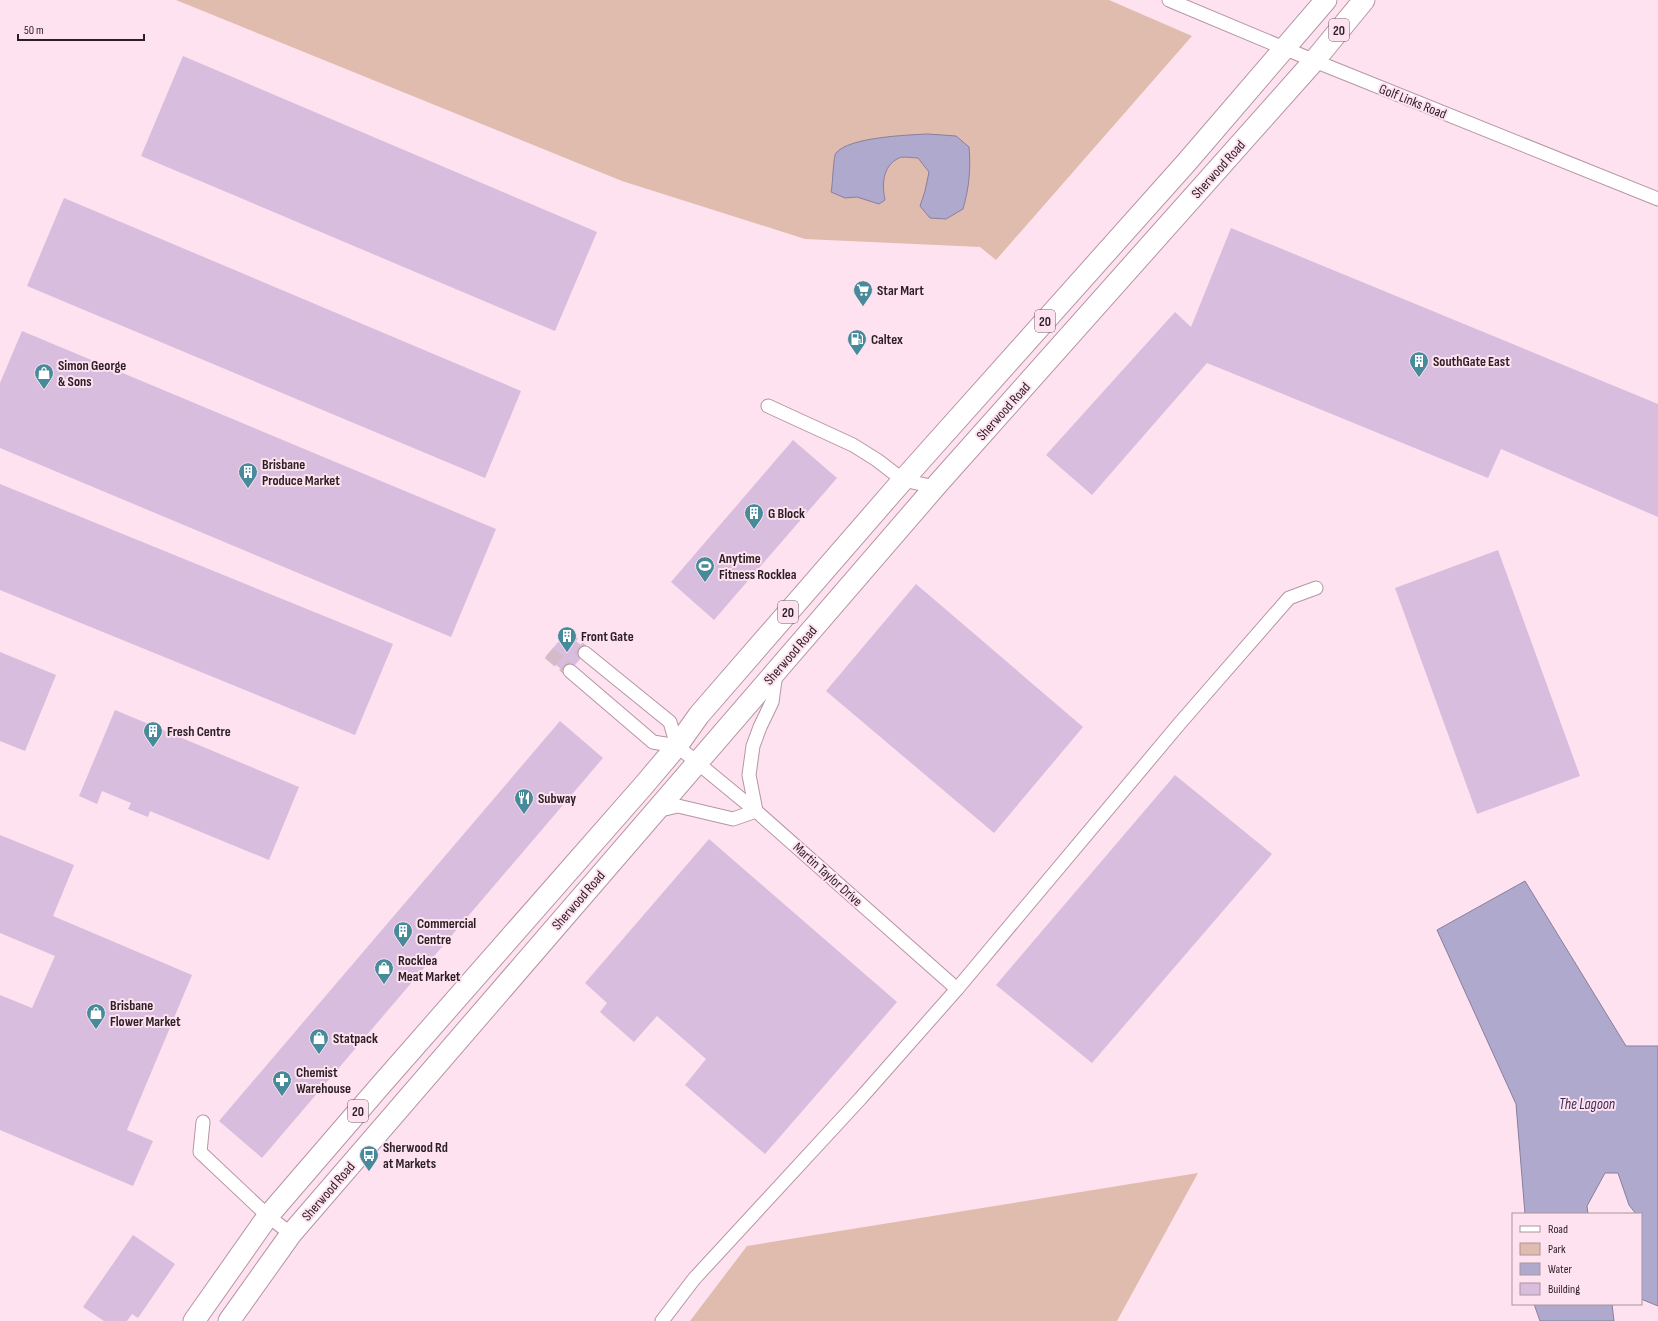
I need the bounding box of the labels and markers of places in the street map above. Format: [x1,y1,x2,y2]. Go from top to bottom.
supermarket icon: Star Mart [852,279,874,307]
place label: Star Mart [877,282,924,299]
fuel station icon: Caltex [846,328,868,356]
place label: Caltex [871,331,903,348]
building icon: SouthGate East [1408,350,1430,378]
place label: SouthGate East [1433,353,1510,370]
place label: Simon George & Sons [58,357,126,390]
shop icon: Simon George & Sons [33,362,55,390]
place label: Brisbane Produce Market [262,456,340,489]
building icon: Brisbane Produce Market [237,461,259,489]
building icon: G Block [743,502,765,530]
place label: G Block [768,505,805,522]
place label: Anytime Fitness Rocklea [718,550,797,583]
sports icon: Anytime Fitness Rocklea [694,555,716,583]
building icon: Front Gate [556,625,578,653]
place label: Front Gate [581,628,634,645]
building icon: Fresh Centre [142,720,164,748]
place label: Fresh Centre [167,723,231,740]
restaurant icon: Subway [513,787,535,815]
place label: Subway [538,790,576,807]
place label: Commercial Centre [417,915,476,948]
building icon: Commercial Centre [392,920,414,948]
place label: Rocklea Meat Market [398,952,461,985]
shop icon: Rocklea Meat Market [373,957,395,985]
place label: Brisbane Flower Market [110,997,181,1030]
shop icon: Brisbane Flower Market [85,1002,107,1030]
shop icon: Statpack [308,1027,330,1055]
place label: Statpack [333,1030,378,1047]
place label: Chemist Warehouse [296,1064,351,1097]
pharmacy icon: Chemist Warehouse [271,1069,293,1097]
place label: Sherwood Rd at Markets [383,1139,448,1172]
bus stop icon: Sherwood Rd at Markets [358,1144,380,1172]

